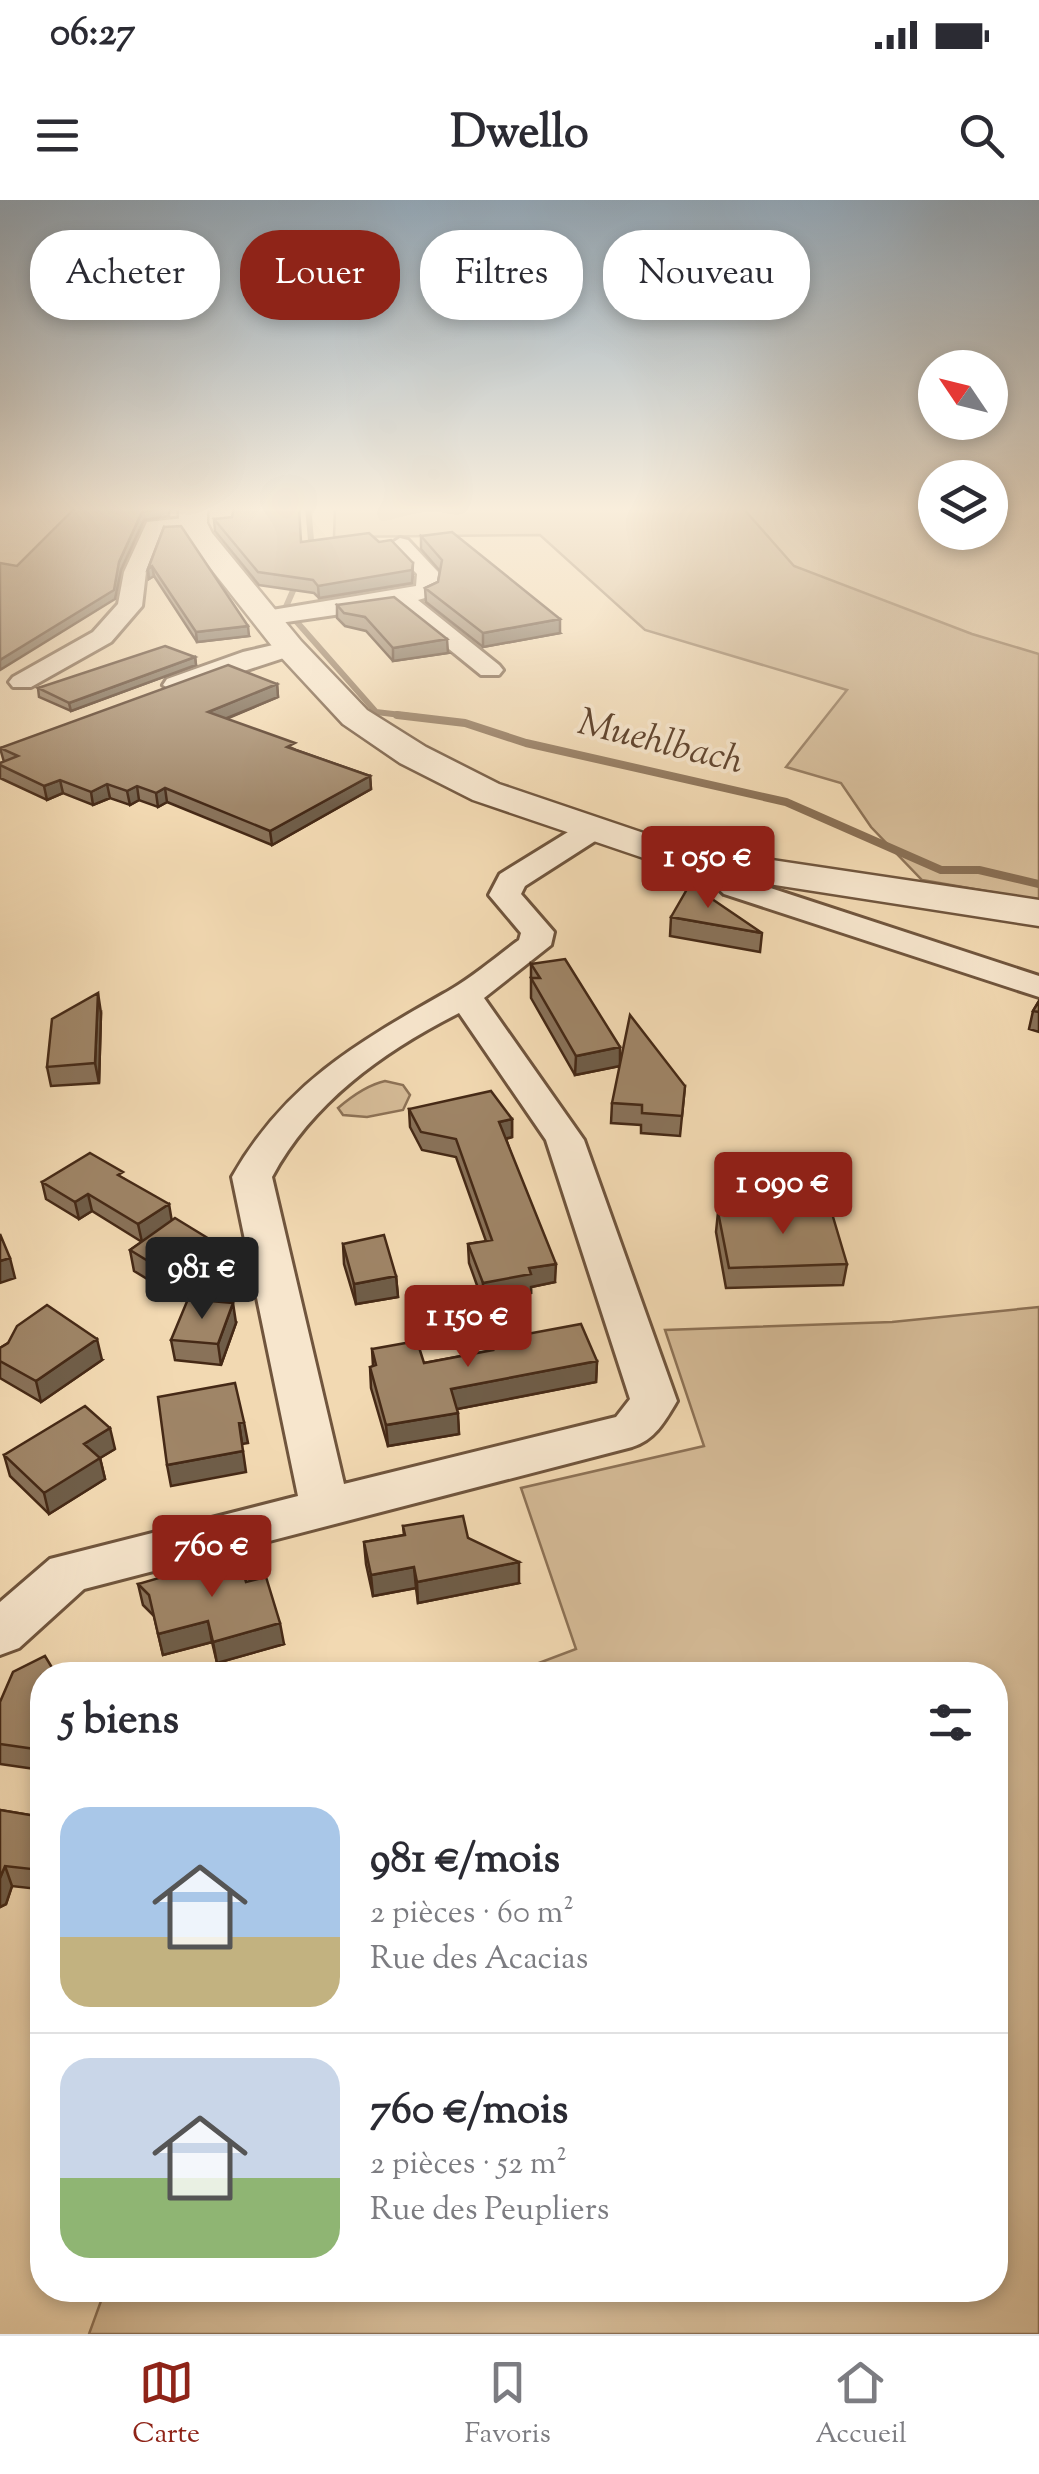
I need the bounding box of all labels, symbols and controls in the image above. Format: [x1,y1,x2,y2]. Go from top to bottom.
text: 06:27 [50,8,135,62]
text: Dwello [450,103,589,168]
icon: menu [30,108,85,163]
icon: search [954,108,1009,163]
chip: Acheter [30,230,220,320]
chip: Louer [240,230,400,320]
chip: Filtres [420,230,583,320]
chip: Nouveau [603,230,810,320]
north arrow [918,350,1008,440]
map controls [918,350,1008,550]
button: layers [918,460,1008,550]
water label: Muehlbach [572,697,749,791]
pin: 1 050 € [616,826,800,911]
text: 1 050 € [664,835,752,881]
pin: 1 090 € [691,1152,875,1237]
text: 1 090 € [736,1161,830,1207]
pin: 981 € [132,1237,272,1322]
text: 981 € [168,1246,236,1292]
pin: 1 150 € [376,1285,560,1370]
text: 1 150 € [427,1294,509,1340]
pin: 760 € [142,1515,282,1600]
text: 760 € [174,1524,250,1570]
text: 5 biens [60,1692,179,1752]
icon: filters [923,1695,978,1750]
text: 981 €/mois [370,1831,560,1891]
icon: home [140,1847,260,1967]
text: 2 pièces · 60 m² [370,1891,574,1937]
text: Rue des Acacias [370,1937,588,1983]
text: 760 €/mois [370,2082,568,2142]
icon: home [140,2098,260,2218]
text: 2 pièces · 52 m² [370,2142,567,2188]
text: Rue des Peupliers [370,2188,609,2234]
tab: Carte [132,2355,200,2455]
tab: Favoris [464,2355,551,2455]
tab: Accueil [815,2355,907,2455]

